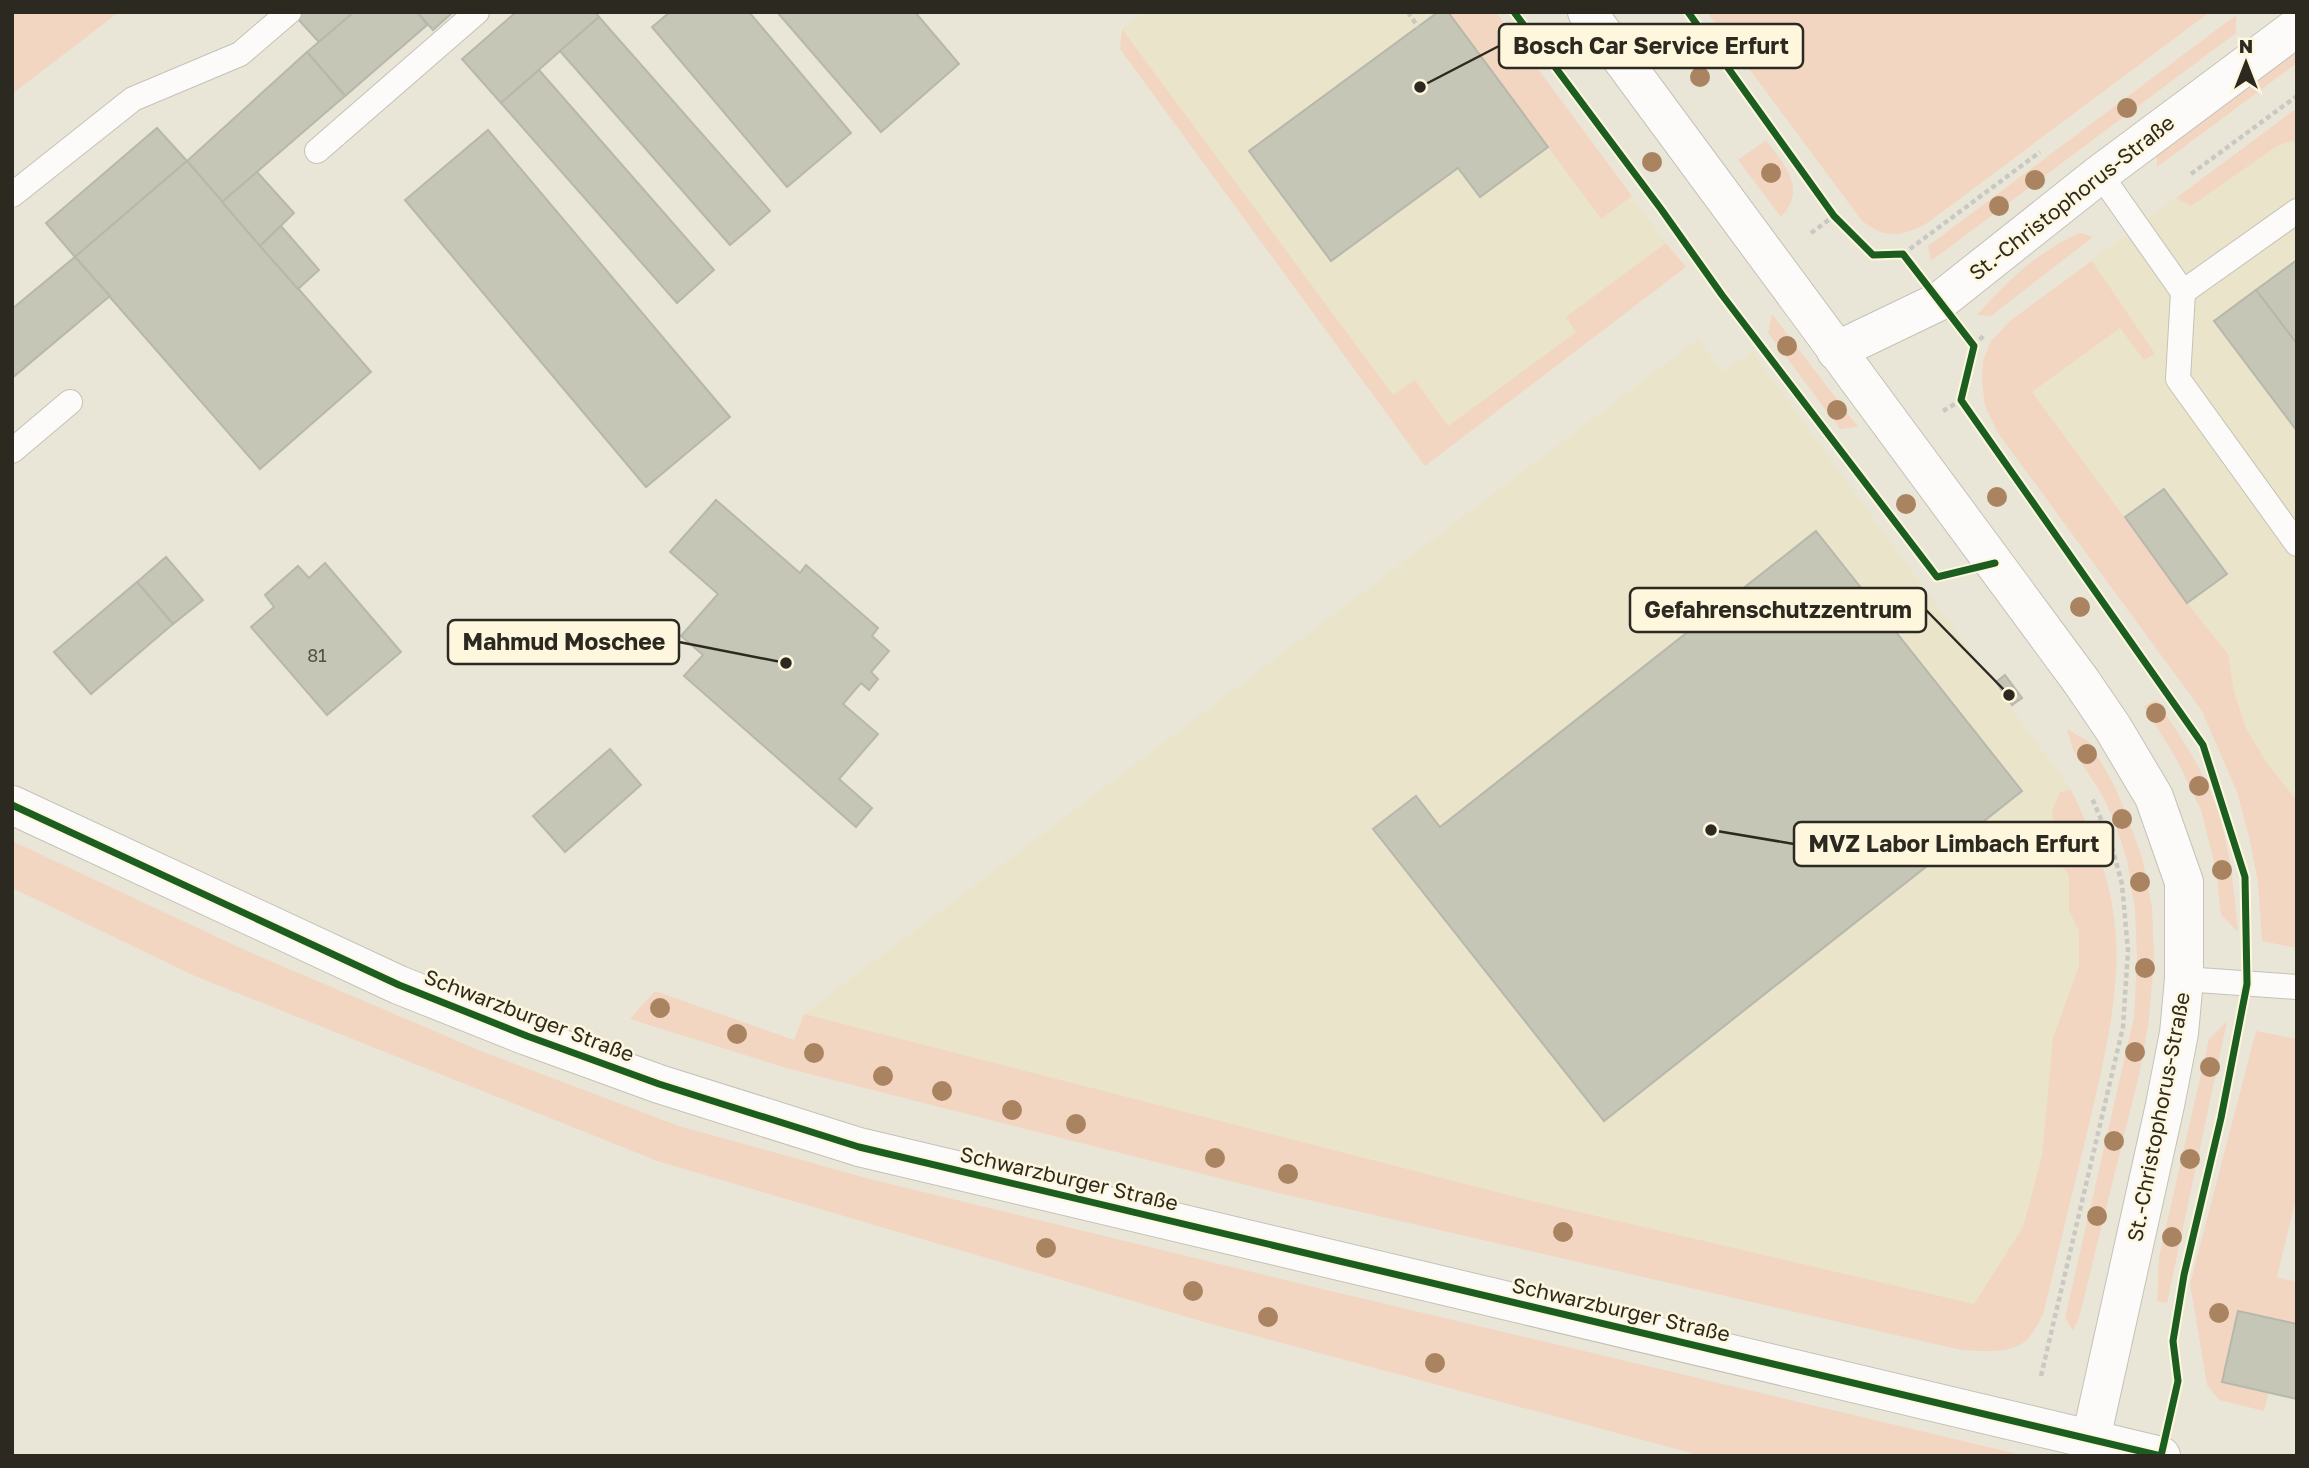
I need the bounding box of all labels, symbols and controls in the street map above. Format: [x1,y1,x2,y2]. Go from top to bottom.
callout: Bosch Car Service Erfurt [1499,24,1803,68]
north arrow [2211,28,2281,98]
text: Bosch Car Service Erfurt [1513,31,1789,59]
text: N [2239,34,2253,57]
street label: St.-Christophorus-Straße [1963,109,2179,286]
callout: Gefahrenschutzzentrum [1630,588,1926,632]
text: Gefahrenschutzzentrum [1644,595,1912,623]
callout: Mahmud Moschee [448,620,679,664]
text: Mahmud Moschee [463,627,665,655]
house number: 81 [307,644,327,666]
callout: MVZ Labor Limbach Erfurt [1794,822,2113,866]
text: MVZ Labor Limbach Erfurt [1808,829,2100,857]
street label: Schwarzburger Straße [421,963,638,1067]
street label: St.-Christophorus-Straße [2121,990,2195,1244]
street label: Schwarzburger Straße [958,1140,1181,1216]
street label: Schwarzburger Straße [1510,1271,1733,1347]

